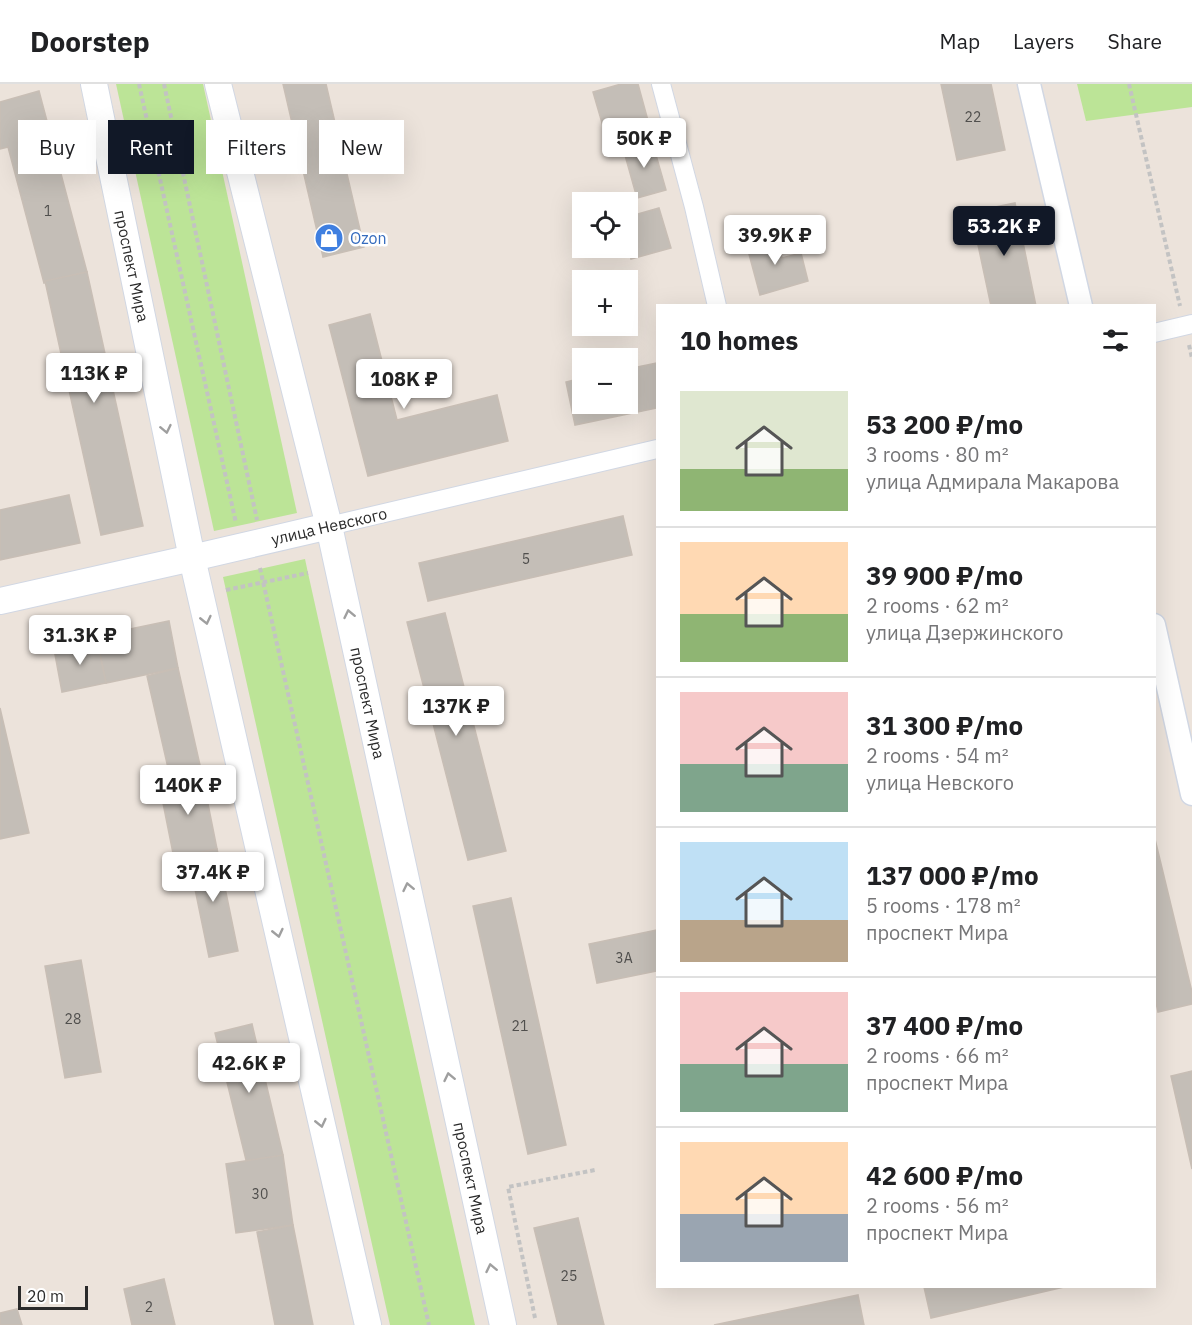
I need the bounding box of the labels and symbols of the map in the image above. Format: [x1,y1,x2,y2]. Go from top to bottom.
house number: 22 [965,108,981,126]
pin: 50K ₽ [602,118,686,169]
house number: 1 [44,202,52,220]
pin: 53.2K ₽ [949,206,1059,257]
street label: проспект Мира [110,208,154,324]
pin: 39.9K ₽ [720,215,830,266]
shop icon: Ozon [313,222,345,254]
place label: Ozon [350,228,387,248]
pin: 113K ₽ [45,353,143,404]
pin: 108K ₽ [355,359,453,410]
one-way arrow [159,424,172,434]
street label: улица Невского [269,503,389,549]
house number: 5 [522,550,530,568]
one-way arrow [343,609,356,619]
pin: 31.3K ₽ [25,615,135,666]
one-way arrow [199,615,212,625]
street label: проспект Мира [346,645,390,761]
pin: 137K ₽ [407,686,505,737]
pin: 140K ₽ [139,765,237,816]
pin: 37.4K ₽ [158,852,268,903]
one-way arrow [402,882,415,892]
one-way arrow [270,928,283,938]
house number: 3А [615,949,633,967]
house number: 28 [65,1010,81,1028]
house number: 21 [512,1017,528,1035]
pin: 42.6K ₽ [194,1043,304,1094]
one-way arrow [444,1073,457,1083]
one-way arrow [314,1118,327,1128]
street label: проспект Мира [449,1120,493,1236]
house number: 30 [252,1185,268,1203]
one-way arrow [485,1263,498,1273]
house number: 25 [561,1267,577,1285]
scale bar [18,1283,88,1310]
house number: 2 [145,1298,153,1316]

